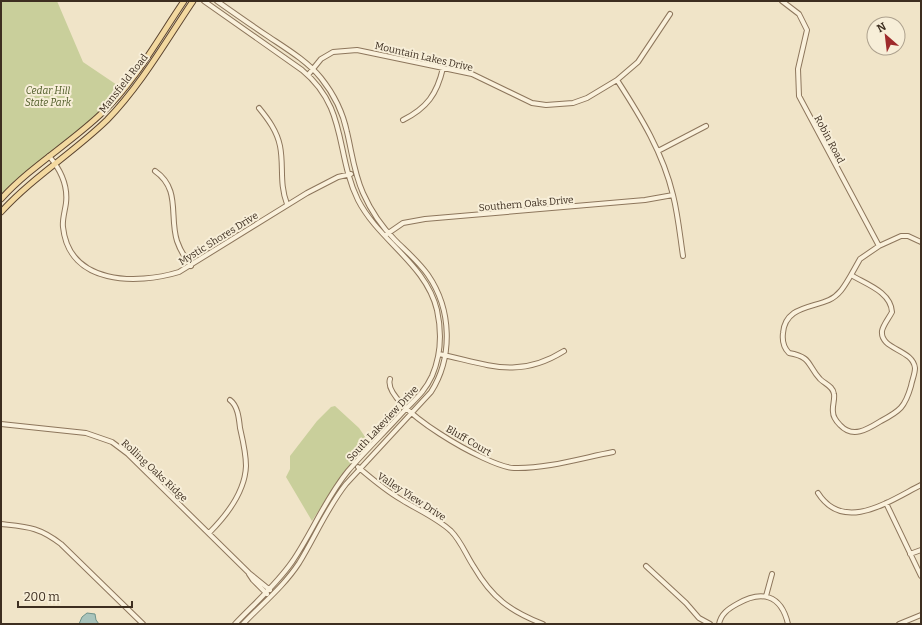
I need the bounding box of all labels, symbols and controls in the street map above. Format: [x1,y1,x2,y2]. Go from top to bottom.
north arrow [866,16,906,56]
text: N [875,20,889,35]
street label: Mountain Lakes Drive [374,40,474,74]
street label: Mansfield Road [97,52,151,116]
park label: Cedar Hill State Park [25,85,72,109]
street label: Robin Road [811,113,847,166]
street label: Southern Oaks Drive [478,194,574,214]
street label: Mystic Shores Drive [177,210,260,268]
street label: South Lakeview Drive [345,383,421,464]
street label: Bluff Court [444,423,494,459]
street label: Rolling Oaks Ridge [119,437,190,504]
street label: Valley View Drive [375,470,448,523]
scale bar [18,583,132,609]
text: 200 m [24,590,60,604]

